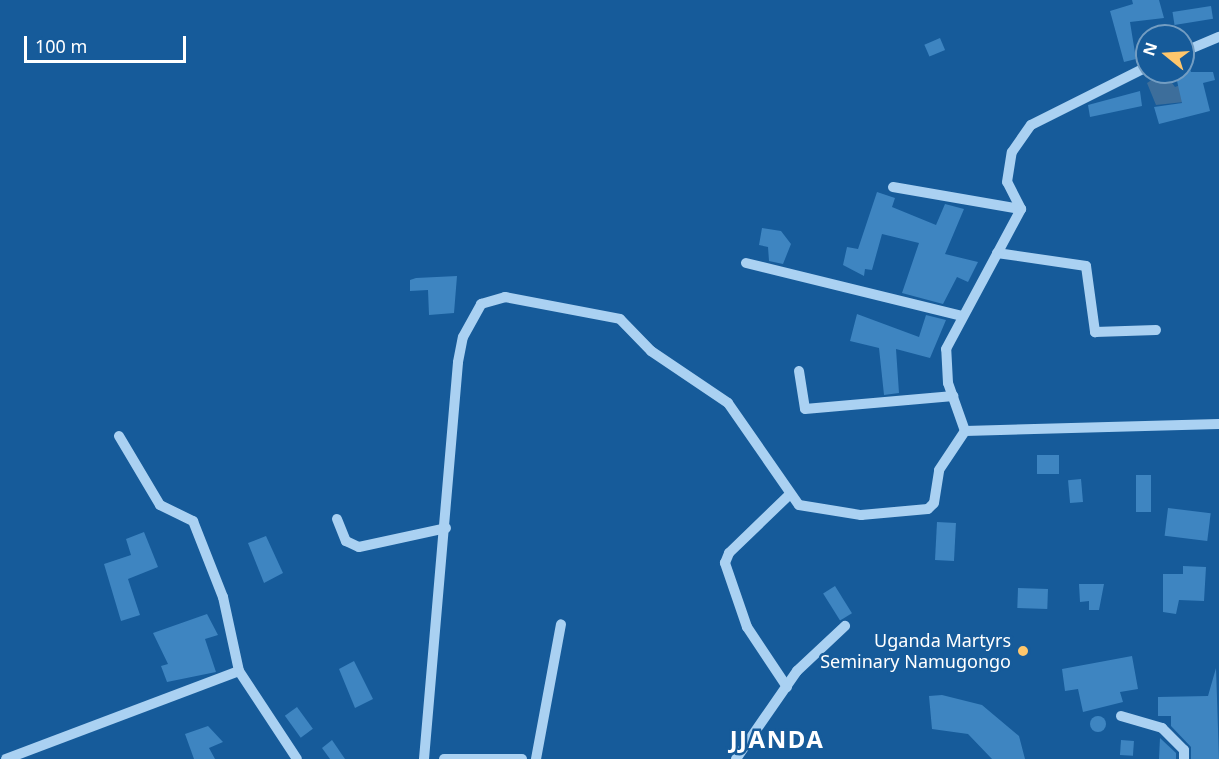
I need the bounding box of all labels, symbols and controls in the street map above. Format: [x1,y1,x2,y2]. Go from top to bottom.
scale bar [27,24,189,62]
north arrow [1135,24,1195,84]
text: 100 m [35,34,87,58]
text: N [1137,39,1162,59]
place label: Uganda Martyrs Seminary Namugongo [820,630,1011,672]
marker: Uganda Martyrs Seminary Namugongo [1016,644,1030,658]
district label: JJANDA [730,725,824,753]

